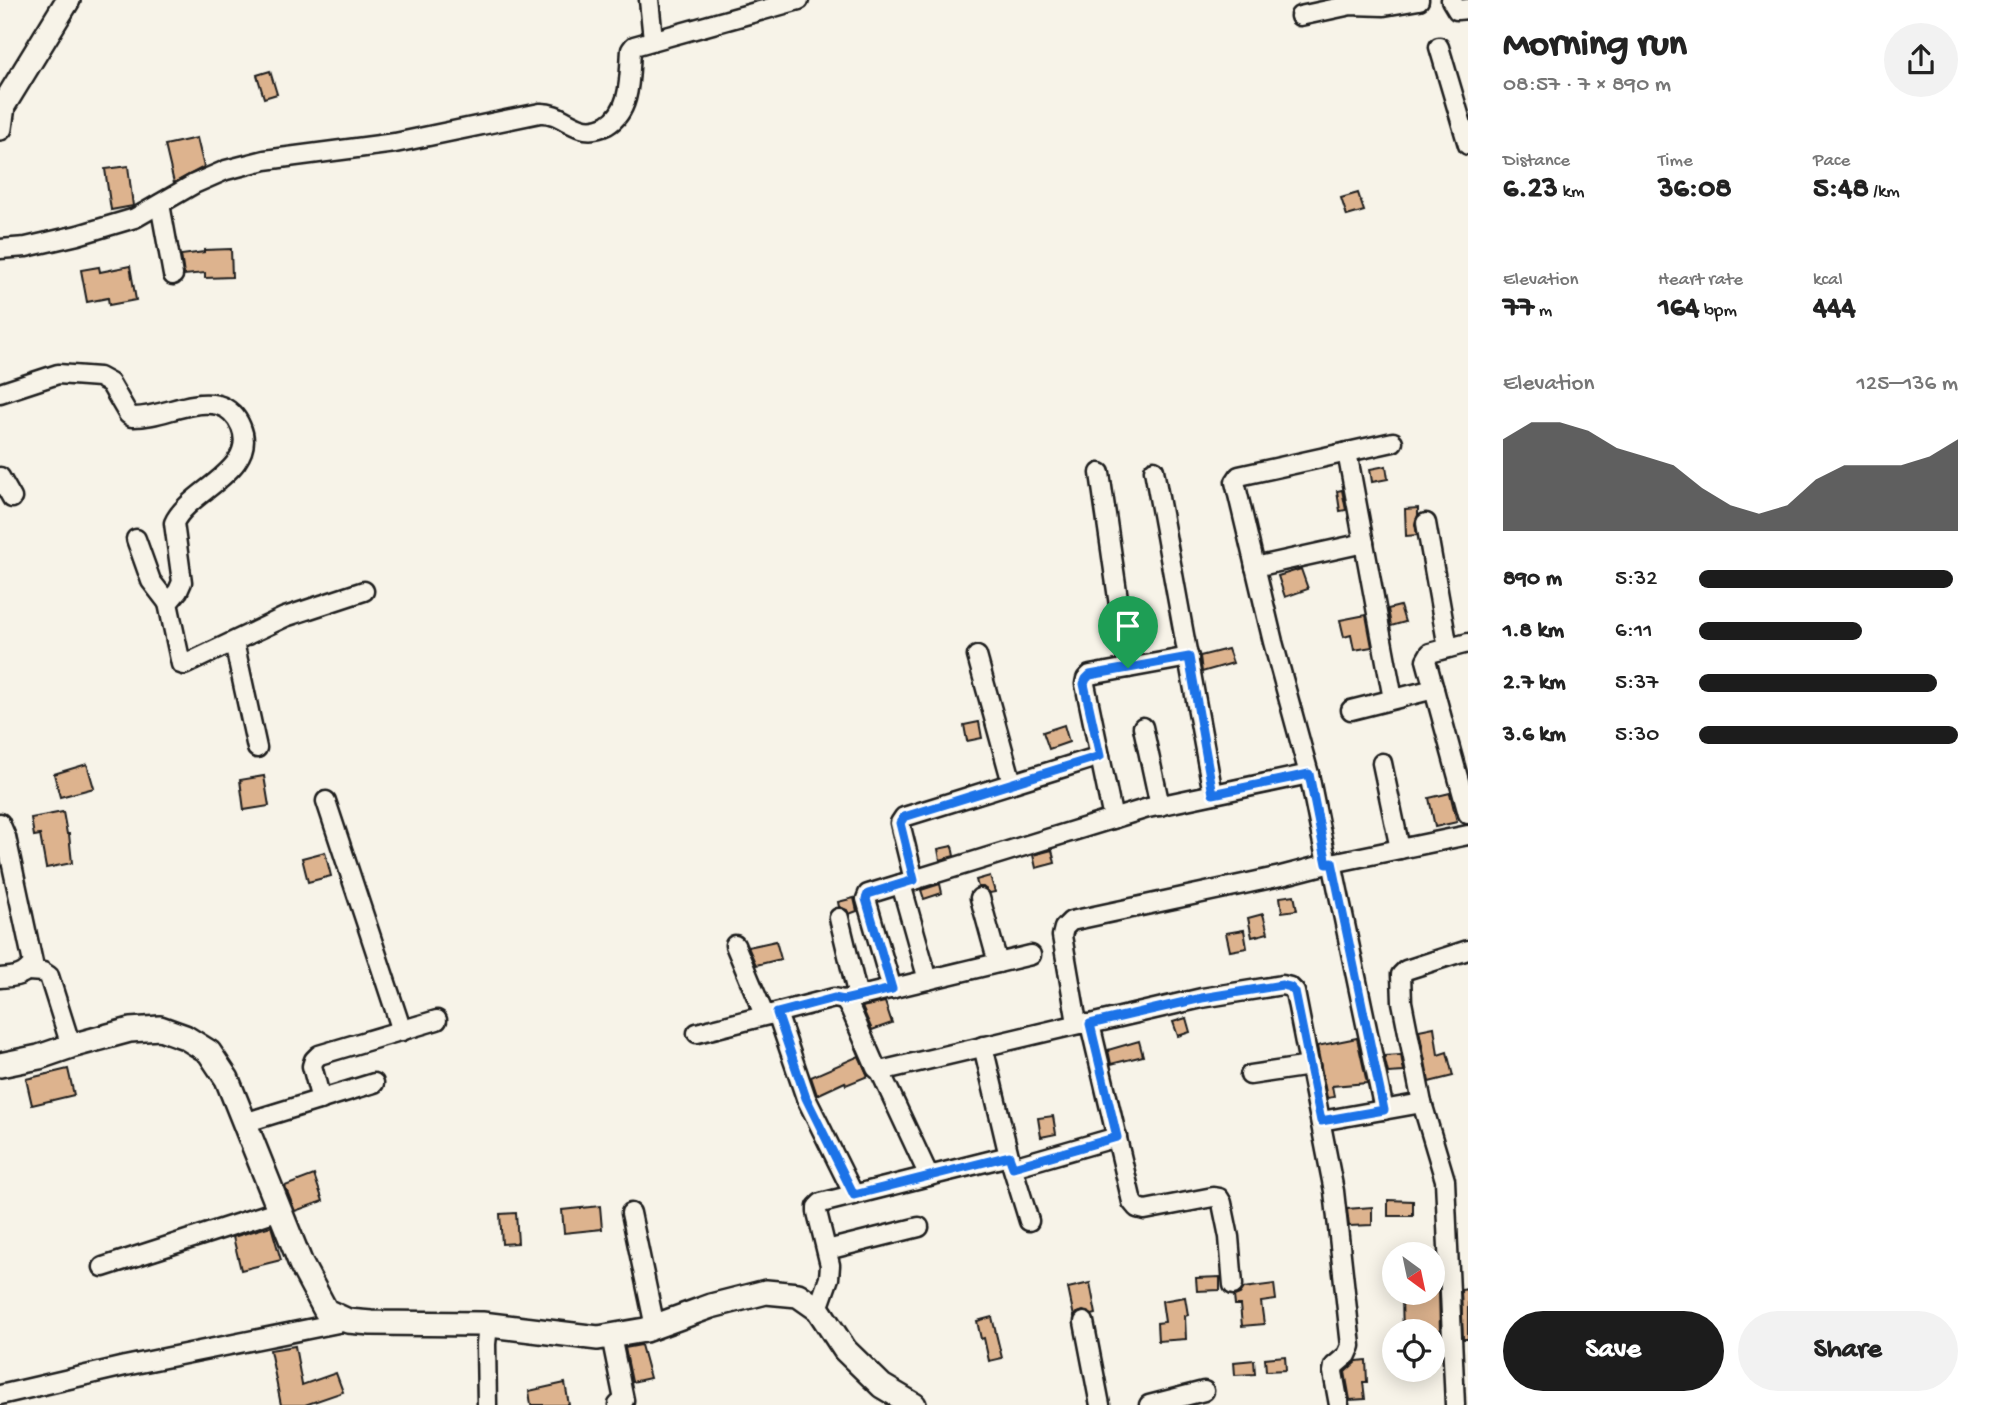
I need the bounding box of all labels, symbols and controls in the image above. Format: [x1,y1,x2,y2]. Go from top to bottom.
button: share [1884,23,1958,97]
text: Morning run [1503,24,1687,68]
text: 08:57 · 7 × 890 m [1503,72,1671,99]
text: Distance [1503,150,1570,173]
text: Time [1658,150,1693,173]
text: Pace [1813,150,1850,173]
text: 6.23 [1503,173,1558,208]
text: 36:08 [1658,173,1732,208]
text: 5:48 [1813,173,1869,208]
text: km [1558,181,1584,204]
text: /km [1869,181,1900,204]
text: Elevation [1503,269,1579,292]
text: Heart rate [1658,269,1743,292]
text: kcal [1813,269,1843,292]
text: 77 [1503,292,1534,327]
text: 164 [1658,292,1700,327]
text: 444 [1813,292,1856,327]
text: m [1534,300,1552,323]
text: bpm [1700,300,1737,323]
text: Elevation [1503,371,1594,398]
text: 125–136 m [1857,371,1958,398]
text: 890 m [1503,566,1562,593]
text: 5:32 [1615,566,1658,593]
pin [1098,596,1158,668]
icon: arrive [1109,607,1147,645]
text: 1.8 km [1503,618,1564,645]
text: 6:11 [1615,618,1652,645]
text: 2.7 km [1503,670,1566,697]
text: 5:37 [1615,670,1658,697]
text: 3.6 km [1503,722,1566,749]
text: 5:30 [1615,722,1659,749]
north arrow [1382,1242,1446,1306]
map controls [1382,1242,1445,1382]
button: Save [1503,1311,1724,1391]
button: Share [1738,1311,1958,1391]
button: locate [1382,1319,1445,1382]

